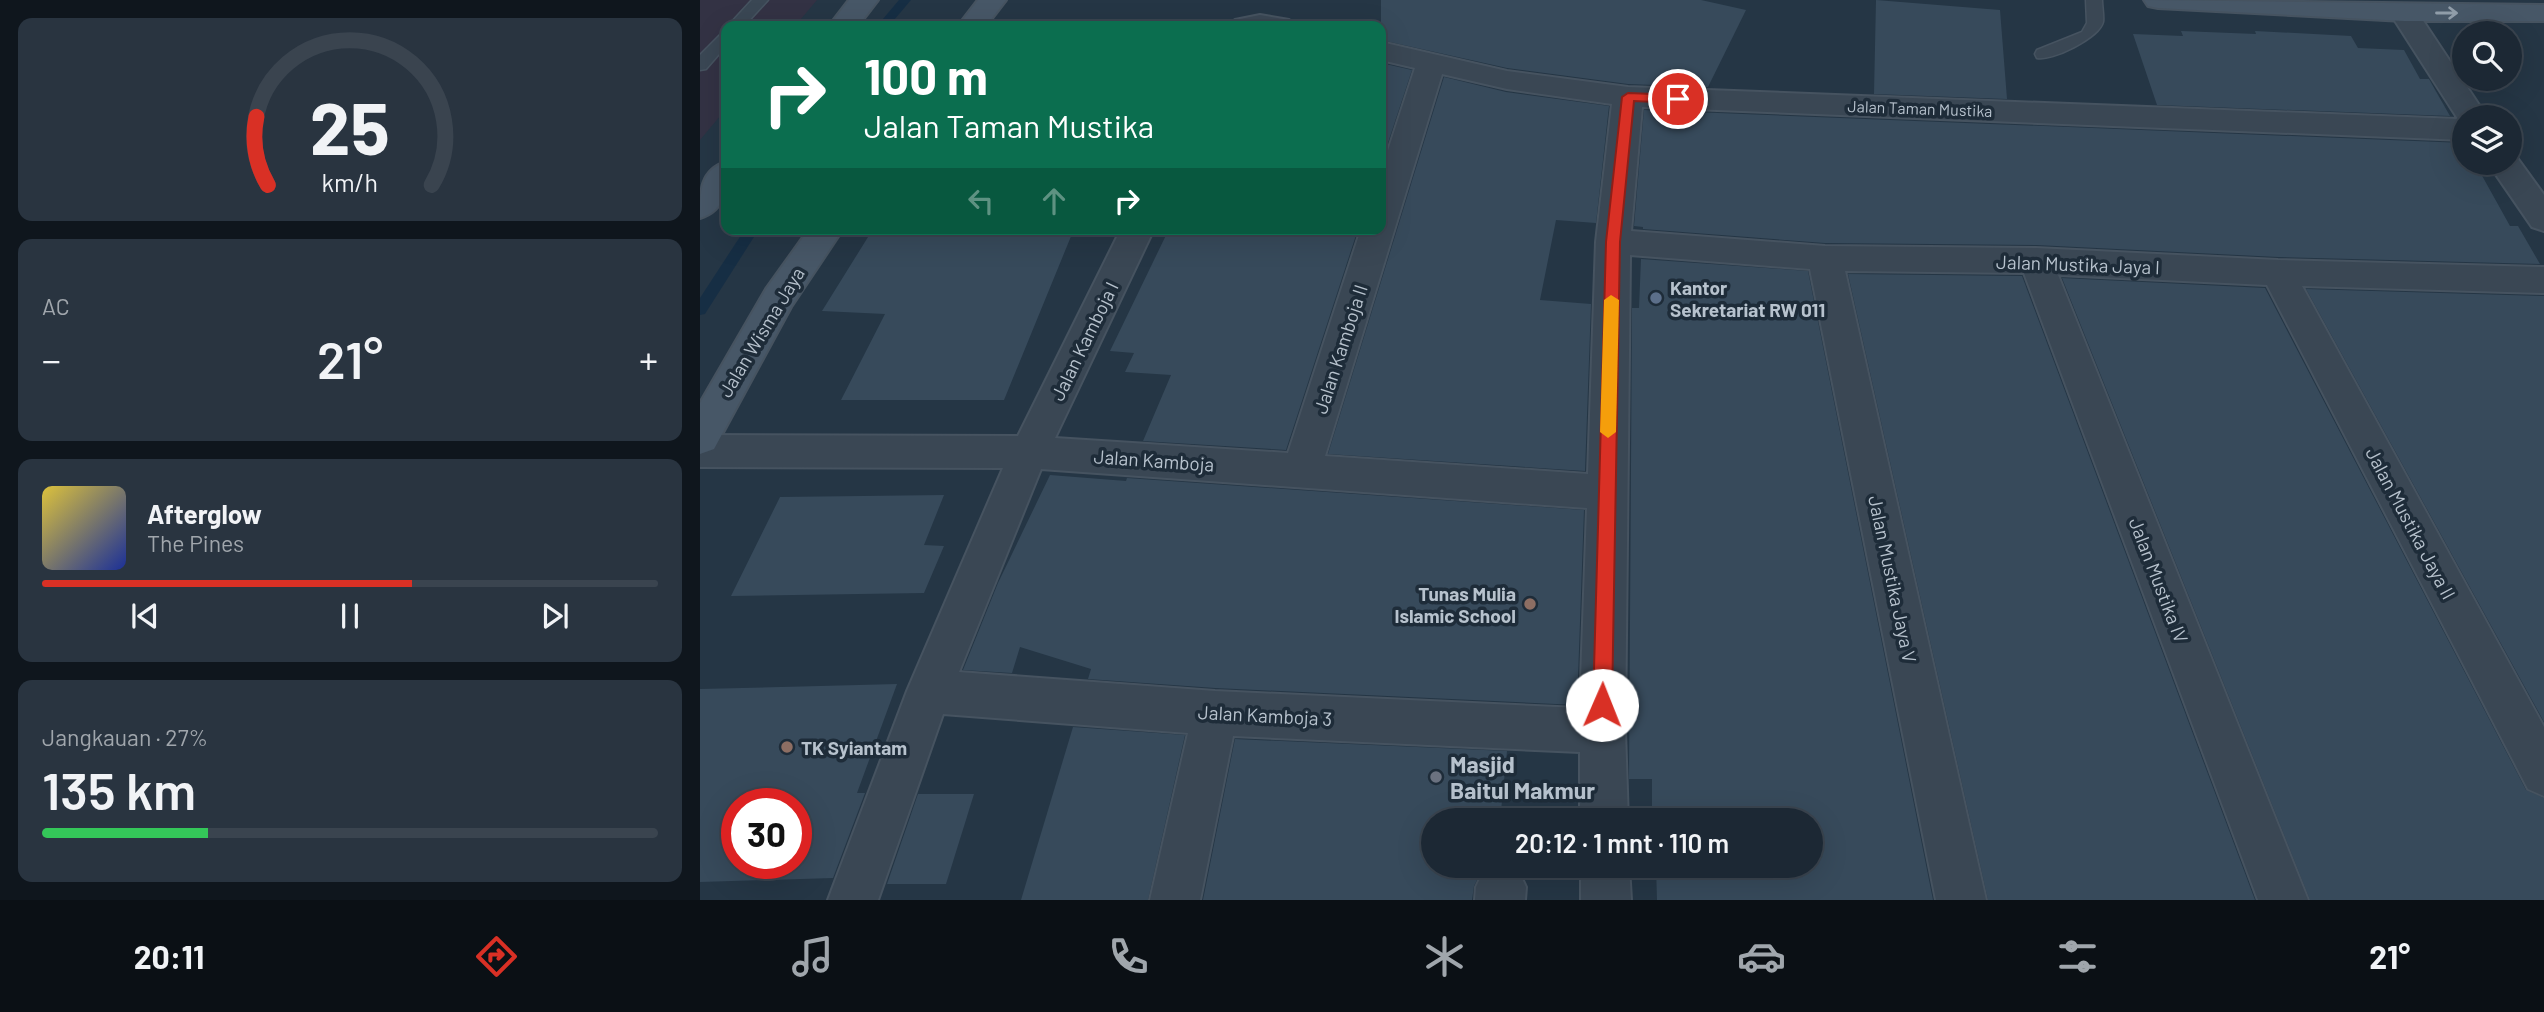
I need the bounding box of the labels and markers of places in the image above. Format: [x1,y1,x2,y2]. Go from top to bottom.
pin [1648,69,1708,129]
place label: Kantor Sekretariat RW 011 [1670,276,1825,321]
marker: Kantor Sekretariat RW 011 [1648,290,1664,306]
place label: Tunas Mulia Islamic School [1394,582,1516,627]
marker: Tunas Mulia Islamic School [1522,596,1538,612]
place label: TK Syiantam [801,736,907,759]
marker: TK Syiantam [779,739,795,755]
place label: Masjid Baitul Makmur [1450,750,1595,804]
marker: Masjid Baitul Makmur [1428,769,1444,785]

